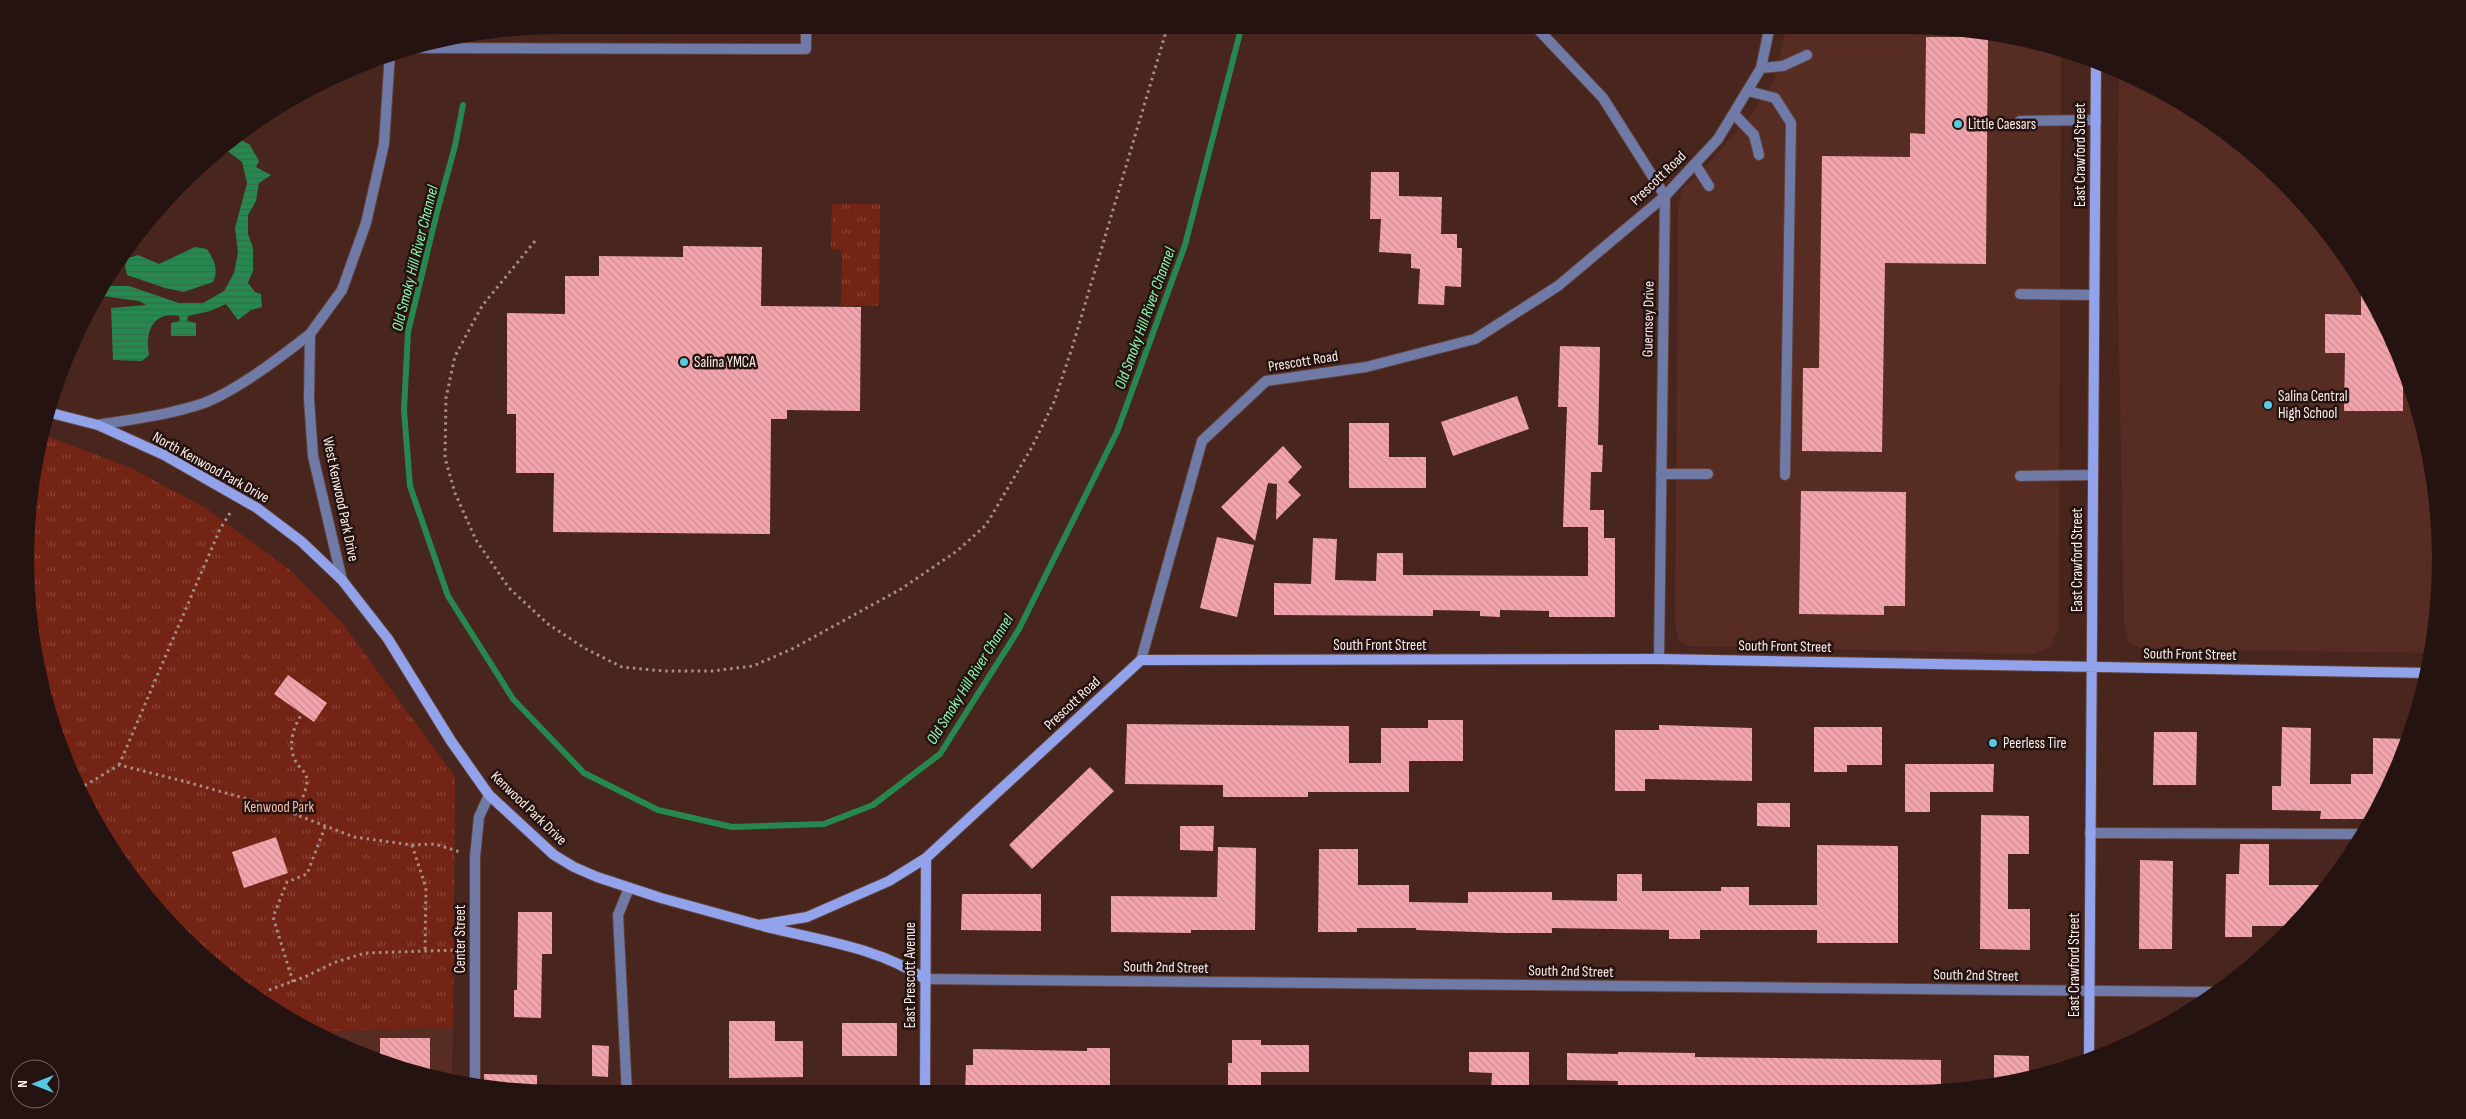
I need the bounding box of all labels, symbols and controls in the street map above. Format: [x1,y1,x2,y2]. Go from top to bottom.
street label: East Crawford Street [2071,103,2090,207]
place label: Little Caesars [1968,115,2036,134]
marker: Little Caesars [1952,118,1964,130]
street label: Prescott Road [1626,147,1690,210]
water label: Old Smoky Hill River Channel [388,183,443,333]
water label: Old Smoky Hill River Channel [1111,244,1180,392]
street label: Guernsey Drive [1638,281,1659,357]
street label: Prescott Road [1267,347,1339,376]
place label: Salina YMCA [694,353,756,372]
marker: Salina YMCA [678,356,690,368]
place label: Salina Central High School [2278,387,2348,423]
marker: Salina Central High School [2262,399,2274,411]
street label: North Kenwood Park Drive [149,427,273,507]
street label: West Kenwood Park Drive [318,435,363,563]
street label: East Crawford Street [2068,508,2087,612]
water label: Old Smoky Hill River Channel [923,610,1018,748]
street label: South Front Street [1333,636,1427,655]
street label: South Front Street [1738,636,1832,657]
street label: South Front Street [2143,644,2237,665]
street label: Prescott Road [1040,672,1105,734]
place label: Peerless Tire [2003,734,2066,753]
marker: Peerless Tire [1987,737,1999,749]
street label: Kenwood Park Drive [486,767,571,850]
park label: Kenwood Park [244,798,314,817]
street label: Center Street [451,904,470,973]
street label: East Crawford Street [2065,913,2084,1017]
street label: East Prescott Avenue [901,922,920,1028]
street label: South 2nd Street [1123,957,1209,978]
street label: South 2nd Street [1528,961,1614,982]
street label: South 2nd Street [1933,965,2019,986]
north arrow [10,1059,60,1109]
text: N [14,1080,31,1088]

